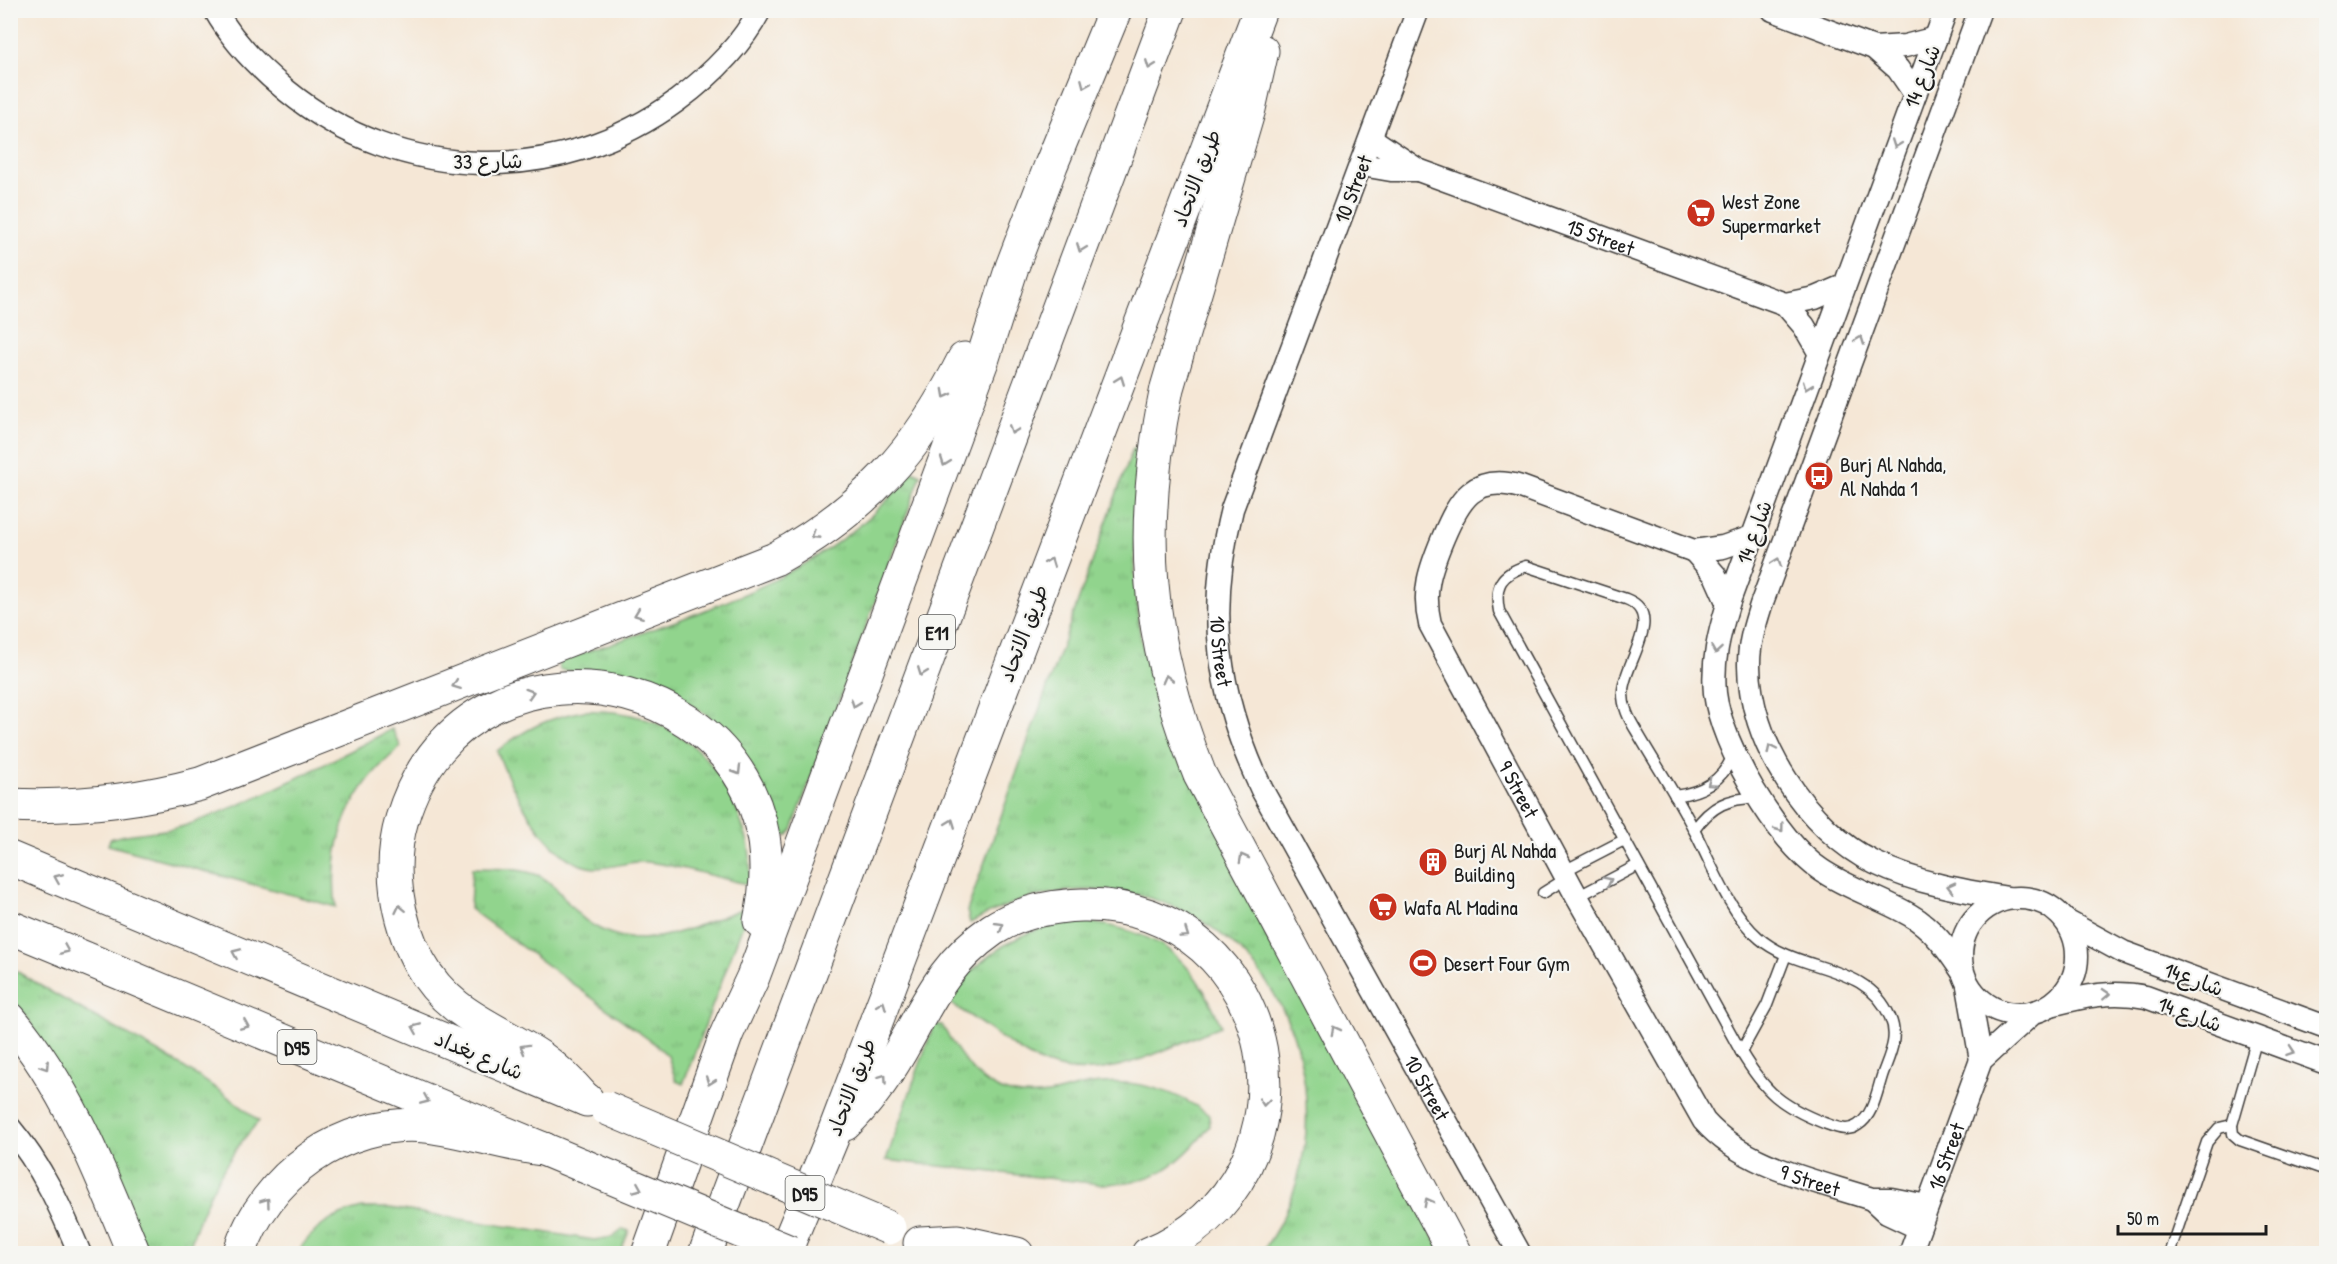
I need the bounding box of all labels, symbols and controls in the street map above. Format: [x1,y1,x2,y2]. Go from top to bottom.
street label: شارع 14 [1897,40,1948,112]
one-way arrow [1144,59,1157,70]
one-way arrow [1080,78,1092,89]
street label: طريق الاتحاد [1164,125,1228,231]
one-way arrow [1891,138,1904,149]
street label: شارع 33 [453,146,523,177]
street label: 10 Street [1327,150,1379,227]
place label: West Zone Supermarket [1722,187,1821,240]
supermarket icon: West Zone Supermarket [1685,197,1717,229]
street label: 15 Street [1563,211,1639,263]
one-way arrow [1076,242,1089,253]
one-way arrow [1852,335,1865,346]
one-way arrow [1112,375,1125,385]
one-way arrow [1801,380,1814,391]
one-way arrow [942,387,953,398]
one-way arrow [1008,424,1020,435]
place label: Burj Al Nahda, Al Nahda 1 [1840,450,1946,503]
one-way arrow [940,455,952,466]
bus stop icon: Burj Al Nahda, Al Nahda 1 [1803,460,1835,492]
street label: شارع 14 [1729,496,1780,568]
one-way arrow [811,528,821,540]
one-way arrow [1043,557,1056,568]
one-way arrow [1770,558,1782,569]
street label: طريق الاتحاد [991,580,1055,686]
one-way arrow [633,607,643,620]
road number: E11 [919,615,955,649]
street label: 10 Street [1204,616,1240,690]
one-way arrow [1710,644,1723,654]
one-way arrow [917,666,930,677]
one-way arrow [1162,674,1175,684]
one-way arrow [451,678,462,690]
one-way arrow [524,688,535,700]
one-way arrow [850,698,863,708]
one-way arrow [1767,744,1779,755]
street label: 9 Street [1492,755,1547,824]
one-way arrow [730,765,742,775]
one-way arrow [1707,776,1718,787]
one-way arrow [944,818,957,829]
one-way arrow [1773,822,1784,833]
place label: Burj Al Nahda Building [1454,836,1556,889]
building icon: Burj Al Nahda Building [1417,846,1449,878]
one-way arrow [1239,854,1250,864]
one-way arrow [53,873,64,885]
one-way arrow [1602,877,1612,888]
one-way arrow [1946,881,1956,894]
supermarket icon: Wafa Al Madina [1367,891,1399,923]
place label: Wafa Al Madina [1404,893,1518,922]
one-way arrow [394,905,407,915]
one-way arrow [994,922,1004,933]
one-way arrow [1178,927,1189,938]
one-way arrow [58,943,69,955]
sports icon: Desert Four Gym [1407,947,1439,979]
one-way arrow [231,948,242,960]
place label: Desert Four Gym [1444,949,1570,978]
street label: شارع14 [2160,955,2228,1004]
one-way arrow [2102,988,2111,1001]
street label: شارع 14 [2154,989,2226,1040]
one-way arrow [875,1000,887,1011]
one-way arrow [238,1018,249,1030]
street label: شارع بغداد [430,1023,528,1088]
one-way arrow [411,1024,422,1036]
one-way arrow [1331,1026,1342,1036]
road number: D95 [278,1030,316,1064]
street label: طريق الاتحاد [819,1034,883,1140]
one-way arrow [2285,1043,2296,1056]
one-way arrow [520,1044,530,1055]
street label: 10 Street [1398,1049,1458,1126]
one-way arrow [38,1059,49,1070]
one-way arrow [876,1074,887,1085]
one-way arrow [705,1076,718,1086]
one-way arrow [418,1093,429,1105]
one-way arrow [1258,1098,1271,1107]
street label: 16 Street [1920,1118,1972,1194]
street label: 9 Street [1776,1157,1844,1203]
road number: D95 [786,1176,824,1210]
one-way arrow [632,1181,643,1193]
one-way arrow [1424,1197,1435,1208]
one-way arrow [259,1198,270,1209]
scale bar [2118,1198,2266,1236]
text: 50 m [2127,1206,2159,1231]

